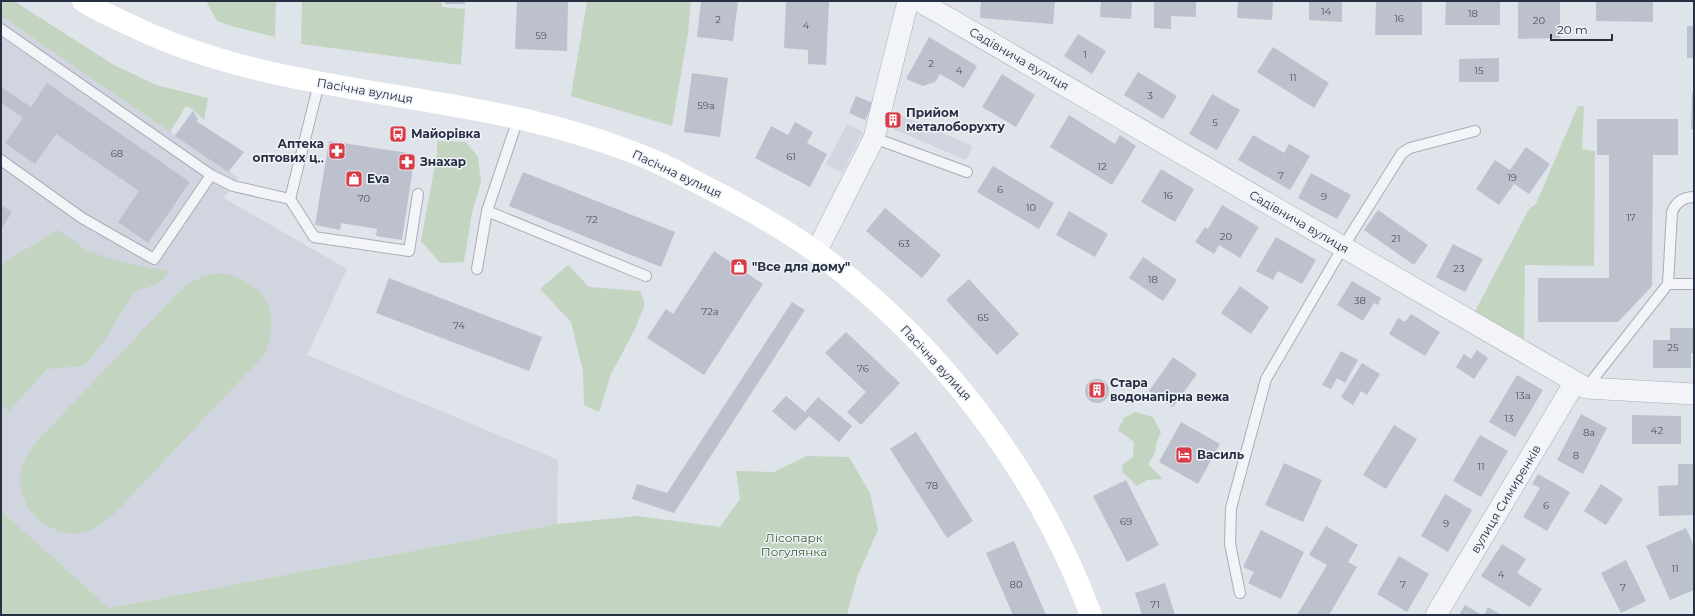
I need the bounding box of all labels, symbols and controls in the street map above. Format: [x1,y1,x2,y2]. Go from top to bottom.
house number: 14 [1321,5,1331,18]
house number: 18 [1468,7,1478,20]
house number: 16 [1394,12,1404,25]
house number: 2 [715,13,721,26]
house number: 20 [1533,14,1546,27]
scale bar [1551,16,1612,42]
house number: 4 [803,19,810,32]
text: 20 m [1557,22,1588,37]
street label: Садівнича вулиця [967,24,1072,93]
house number: 59 [535,29,547,42]
house number: 1 [1083,48,1087,61]
house number: 2 [928,57,934,70]
house number: 4 [956,64,963,77]
house number: 15 [1474,64,1484,77]
house number: 11 [1289,71,1297,84]
street label: Пасічна вулиця [316,75,414,106]
house number: 3 [1147,89,1153,102]
house number: 59а [697,99,715,112]
place label: Прийом металоборухту [906,105,1005,134]
building icon: Прийом металоборухту [883,110,903,130]
house number: 5 [1212,116,1218,129]
bus stop icon: Майорівка [388,124,408,144]
place label: Майорівка [411,126,480,141]
place label: Аптека оптових ц‥ [253,136,324,165]
pharmacy icon: Аптека оптових ц‥ [327,141,347,161]
street label: Пасічна вулиця [630,146,725,201]
house number: 68 [111,147,123,160]
house number: 61 [786,150,796,163]
pharmacy icon: Знахар [397,152,417,172]
place label: Знахар [419,154,466,169]
house number: 12 [1097,160,1107,173]
shop icon: Eva [344,169,364,189]
house number: 7 [1278,169,1284,182]
place label: Eva [367,171,389,186]
house number: 19 [1507,171,1517,184]
house number: 6 [997,183,1003,196]
street label: Садівнича вулиця [1247,187,1352,256]
house number: 16 [1163,189,1173,202]
house number: 9 [1321,190,1327,203]
house number: 70 [358,192,371,205]
house number: 10 [1026,201,1036,214]
house number: 17 [1626,211,1636,224]
house number: 72 [586,213,598,226]
house number: 20 [1220,230,1233,243]
house number: 21 [1391,232,1401,245]
house number: 63 [898,237,910,250]
shop icon: "Все для дому" [729,257,749,277]
place label: "Все для дому" [752,259,850,274]
house number: 23 [1453,262,1465,275]
house number: 18 [1148,273,1158,286]
house number: 38 [1354,294,1366,307]
house number: 72а [701,305,719,318]
house number: 65 [977,311,989,324]
house number: 74 [453,319,465,332]
street label: Пасічна вулиця [898,322,975,403]
house number: 25 [1667,341,1679,354]
house number: 76 [857,362,869,375]
place label: Стара водонапірна вежа [1110,375,1229,404]
building icon: Стара водонапірна вежа [1087,380,1107,400]
house number: 13а [1515,389,1531,402]
house number: 13 [1504,412,1514,425]
house number: 42 [1651,424,1663,437]
house number: 8а [1583,426,1595,439]
street label: вулиця Симиренків [1467,442,1544,556]
hotel icon: Василь [1174,445,1194,465]
place label: Василь [1197,447,1244,462]
house number: 8 [1573,449,1579,462]
house number: 11 [1477,460,1485,473]
house number: 78 [926,479,938,492]
house number: 6 [1543,499,1549,512]
house number: 69 [1120,515,1132,528]
house number: 9 [1443,517,1449,530]
park label: Лісопарк Погулянка [761,530,827,559]
house number: 11 [1671,562,1679,575]
house number: 4 [1498,568,1505,581]
house number: 80 [1010,578,1023,591]
house number: 7 [1400,578,1406,591]
house number: 7 [1620,581,1626,594]
house number: 71 [1150,598,1160,611]

